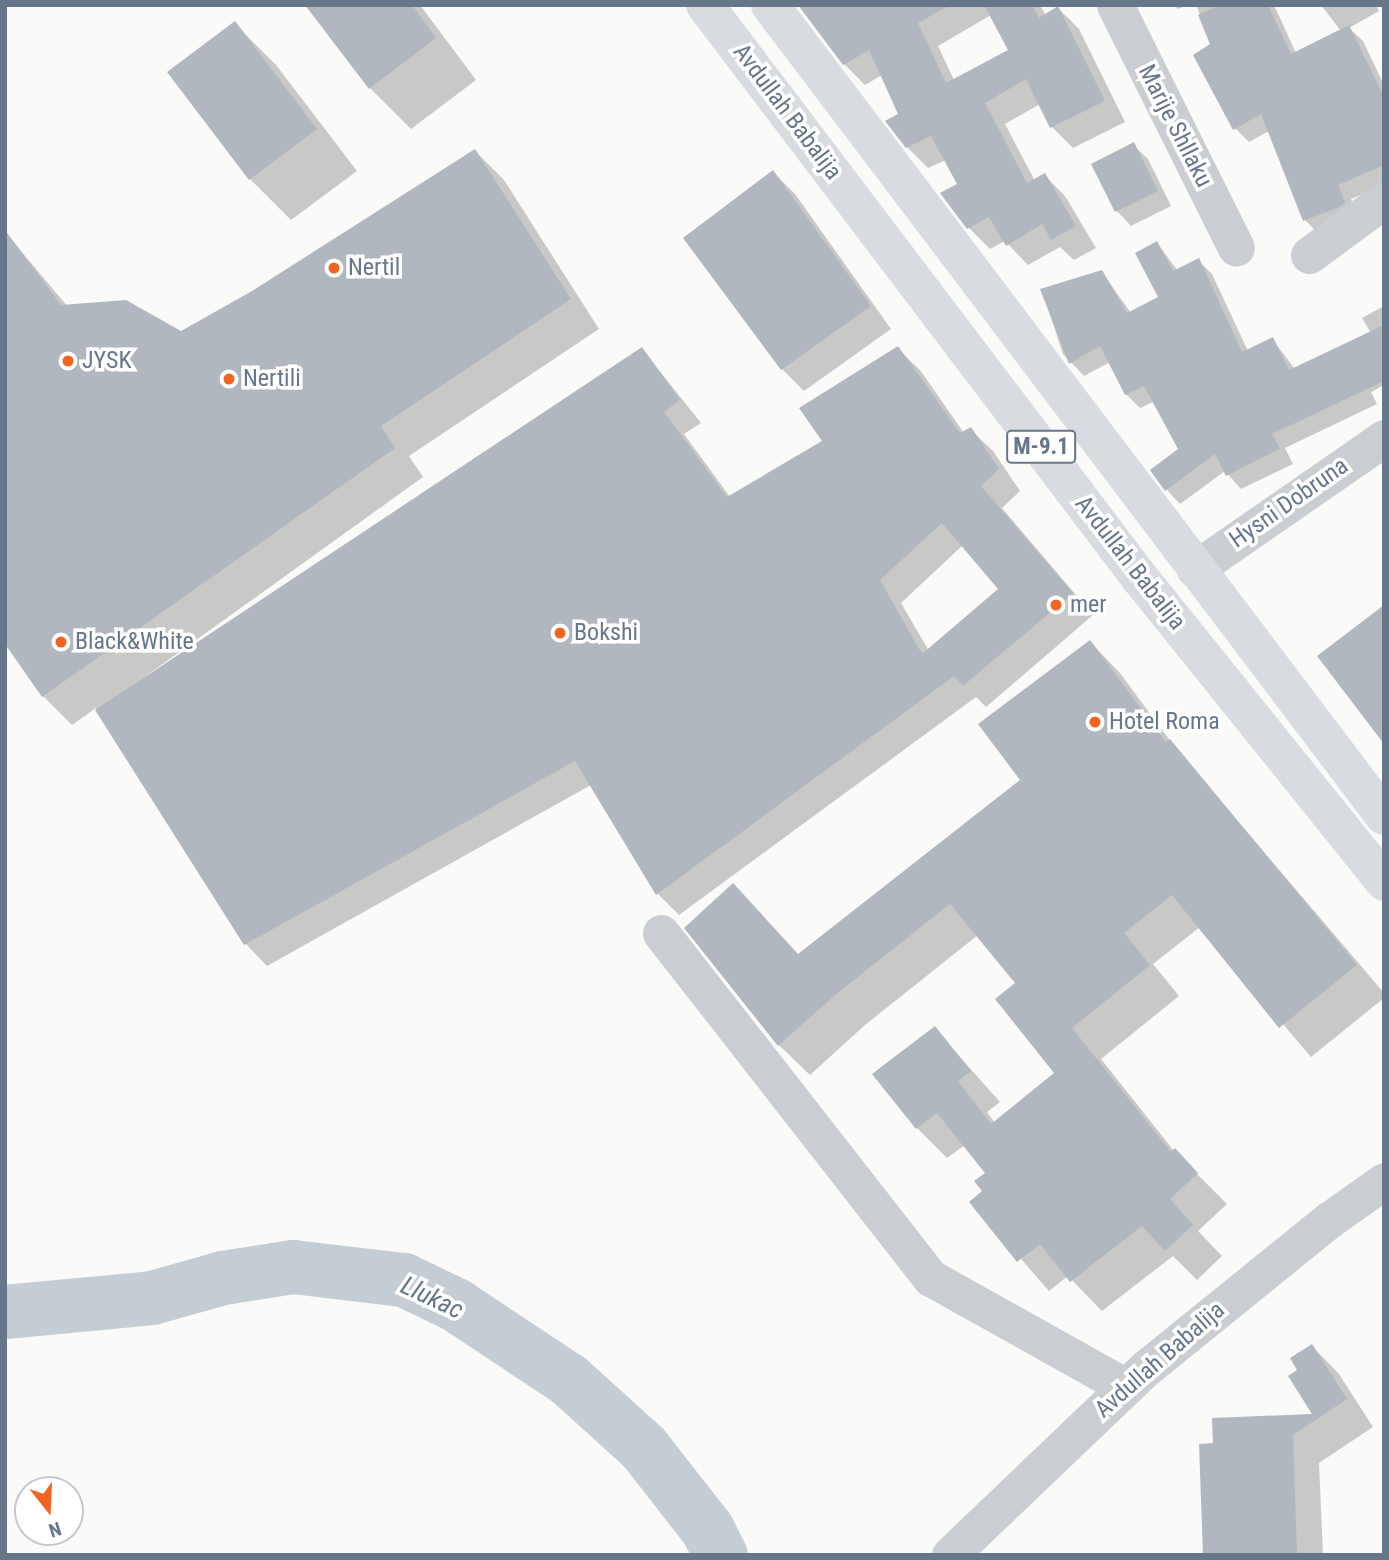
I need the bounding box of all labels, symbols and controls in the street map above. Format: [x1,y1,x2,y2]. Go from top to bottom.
street label: Avdullah Babalija [727,39,847,185]
street label: Marije Shllaku [1132,60,1218,192]
place label: Nertil [348,254,400,282]
marker: Nertil [326,260,342,276]
place label: JYSK [82,347,132,375]
marker: JYSK [60,353,76,369]
place label: Nertili [243,365,301,393]
marker: Nertili [221,371,237,387]
road number: M-9.1 [1006,428,1076,466]
street label: Hysni Dobruna [1224,452,1354,554]
street label: Avdullah Babalija [1069,490,1191,636]
place label: mer [1070,591,1107,619]
marker: mer [1048,597,1064,613]
place label: Bokshi [574,619,638,647]
marker: Bokshi [552,625,568,641]
place label: Black&White [75,628,194,656]
marker: Black&White [53,634,69,650]
place label: Hotel Roma [1109,708,1220,736]
marker: Hotel Roma [1087,714,1103,730]
water label: Llukac [396,1270,468,1326]
street label: Avdullah Babalija [1089,1296,1231,1424]
north arrow [14,1476,84,1546]
text: N [46,1517,64,1542]

